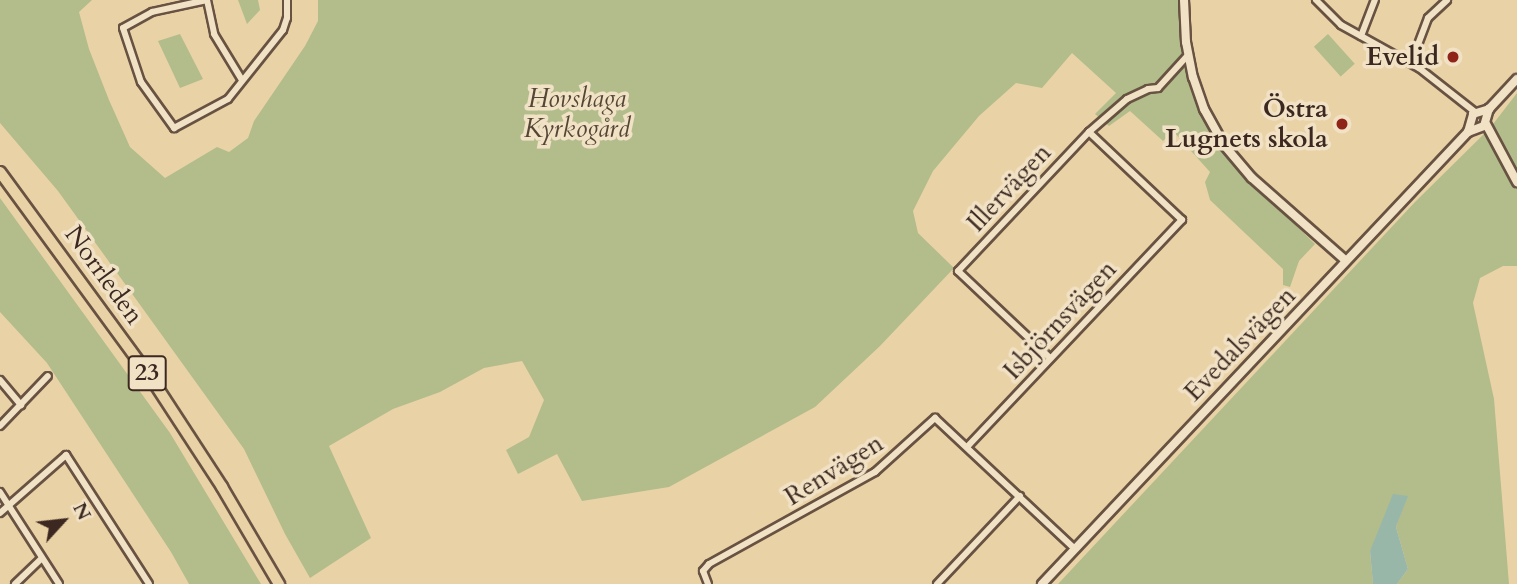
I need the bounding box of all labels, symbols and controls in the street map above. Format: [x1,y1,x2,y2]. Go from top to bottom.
place label: Evelid [1366,41,1439,73]
marker: Evelid [1445,49,1461,65]
park label: Hovshaga Kyrkogård [524,83,630,144]
place label: Östra Lugnets skola [1165,93,1328,154]
marker: Östra Lugnets skola [1334,116,1350,132]
street label: Illervägen [960,137,1058,239]
street label: Norrleden [58,220,150,330]
street label: Isbjörnsvägen [997,254,1123,386]
street label: Evedalsvägen [1178,280,1302,408]
road number: 23 [126,352,168,394]
street label: Renvägen [779,428,889,512]
north arrow [28,486,98,556]
text: N [66,498,97,525]

